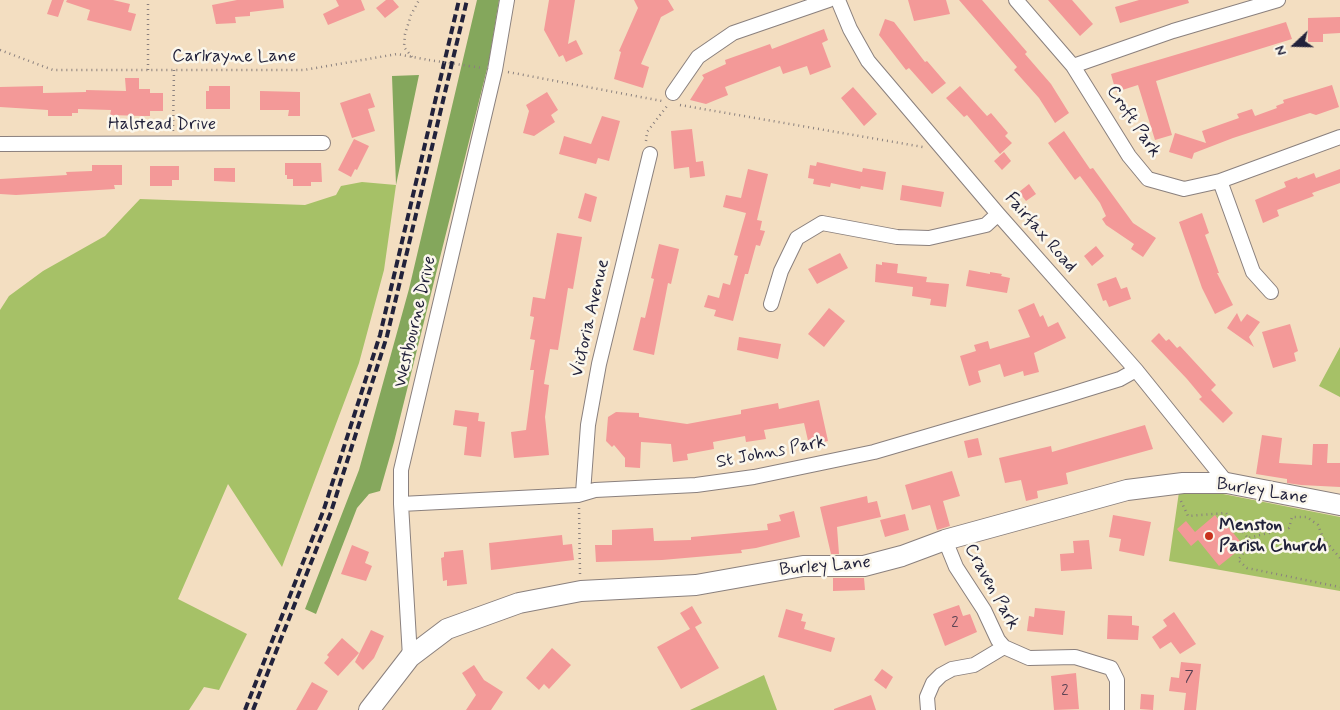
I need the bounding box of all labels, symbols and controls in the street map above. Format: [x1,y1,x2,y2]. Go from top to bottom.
north arrow [1270,20,1320,70]
text: N [1271,43,1291,58]
street label: Carlrayne Lane [172,46,296,68]
street label: Croft Park [1101,82,1165,162]
street label: Halstead Drive [108,114,216,136]
street label: Fairfax Road [999,189,1081,277]
street label: Westbourne Drive [390,254,442,390]
street label: Victoria Avenue [567,257,615,379]
street label: St Johns Park [715,432,827,474]
street label: Burley Lane [1215,474,1309,510]
place label: Menston Parish Church [1219,515,1327,558]
marker: Menston Parish Church [1203,530,1215,542]
street label: Craven Park [959,540,1023,634]
street label: Burley Lane [778,552,872,582]
house number: 2 [951,615,959,633]
house number: 7 [1184,669,1194,687]
house number: 2 [1061,683,1069,701]

